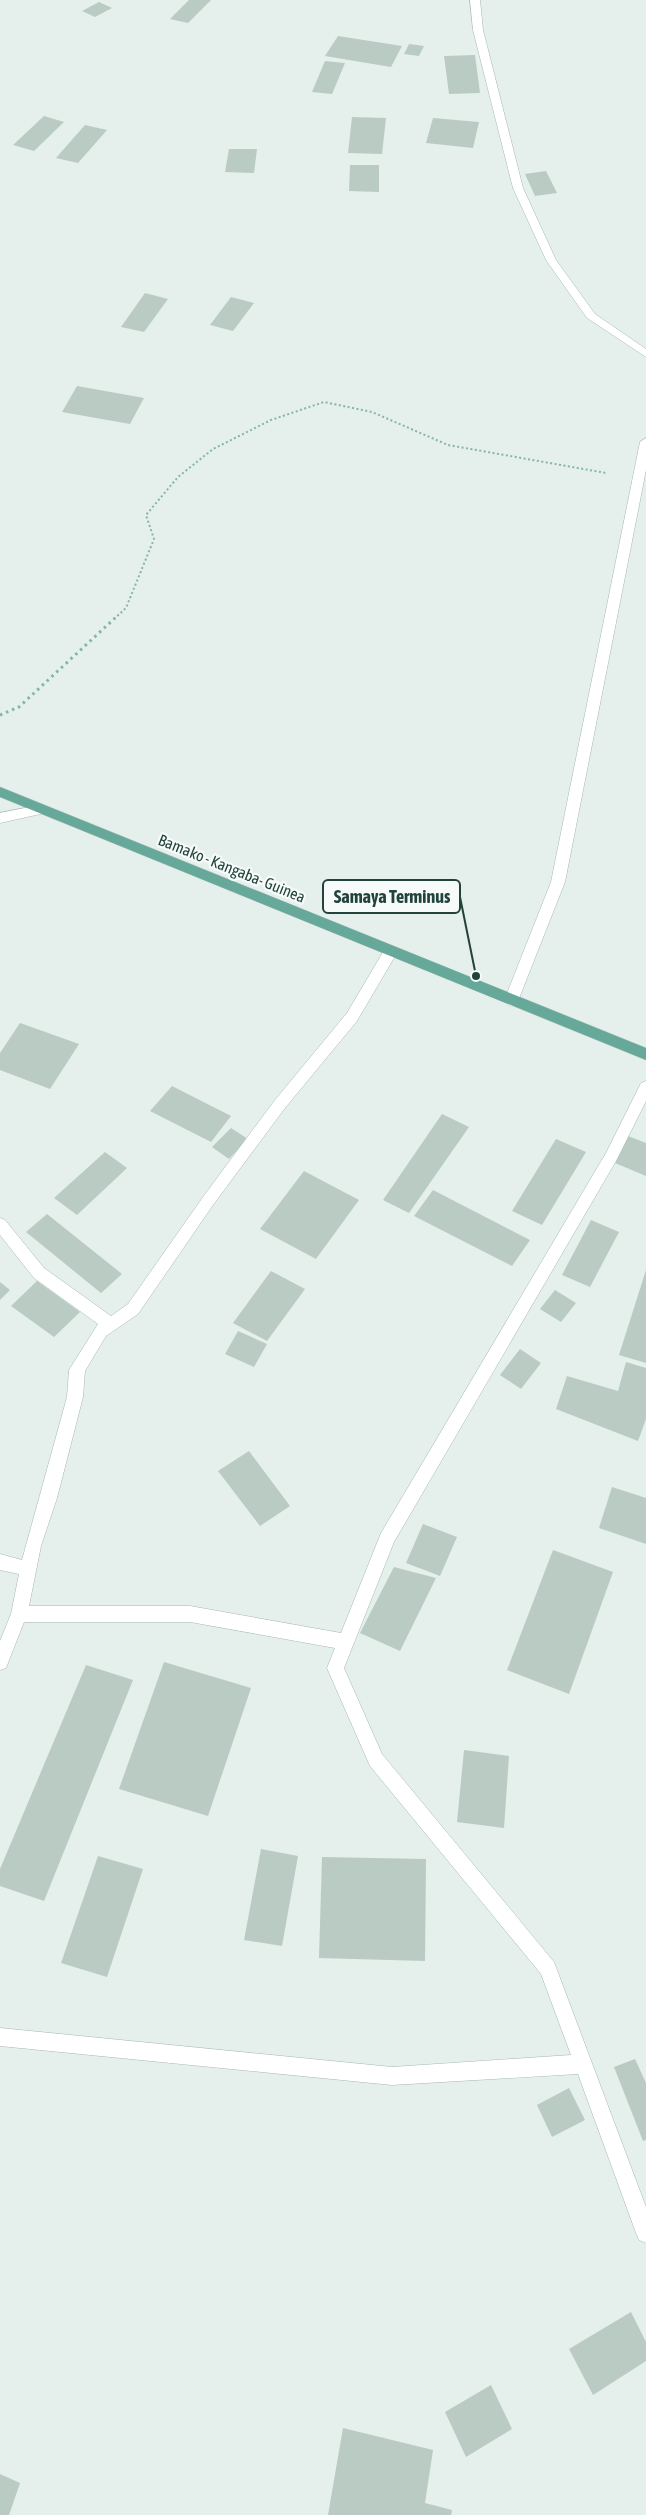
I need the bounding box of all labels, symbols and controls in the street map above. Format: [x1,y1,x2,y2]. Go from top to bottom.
street label: Bamako - Kangaba- Guinea [156,830,308,907]
callout: Samaya Terminus [323,880,460,913]
text: Samaya Terminus [334,886,451,907]

